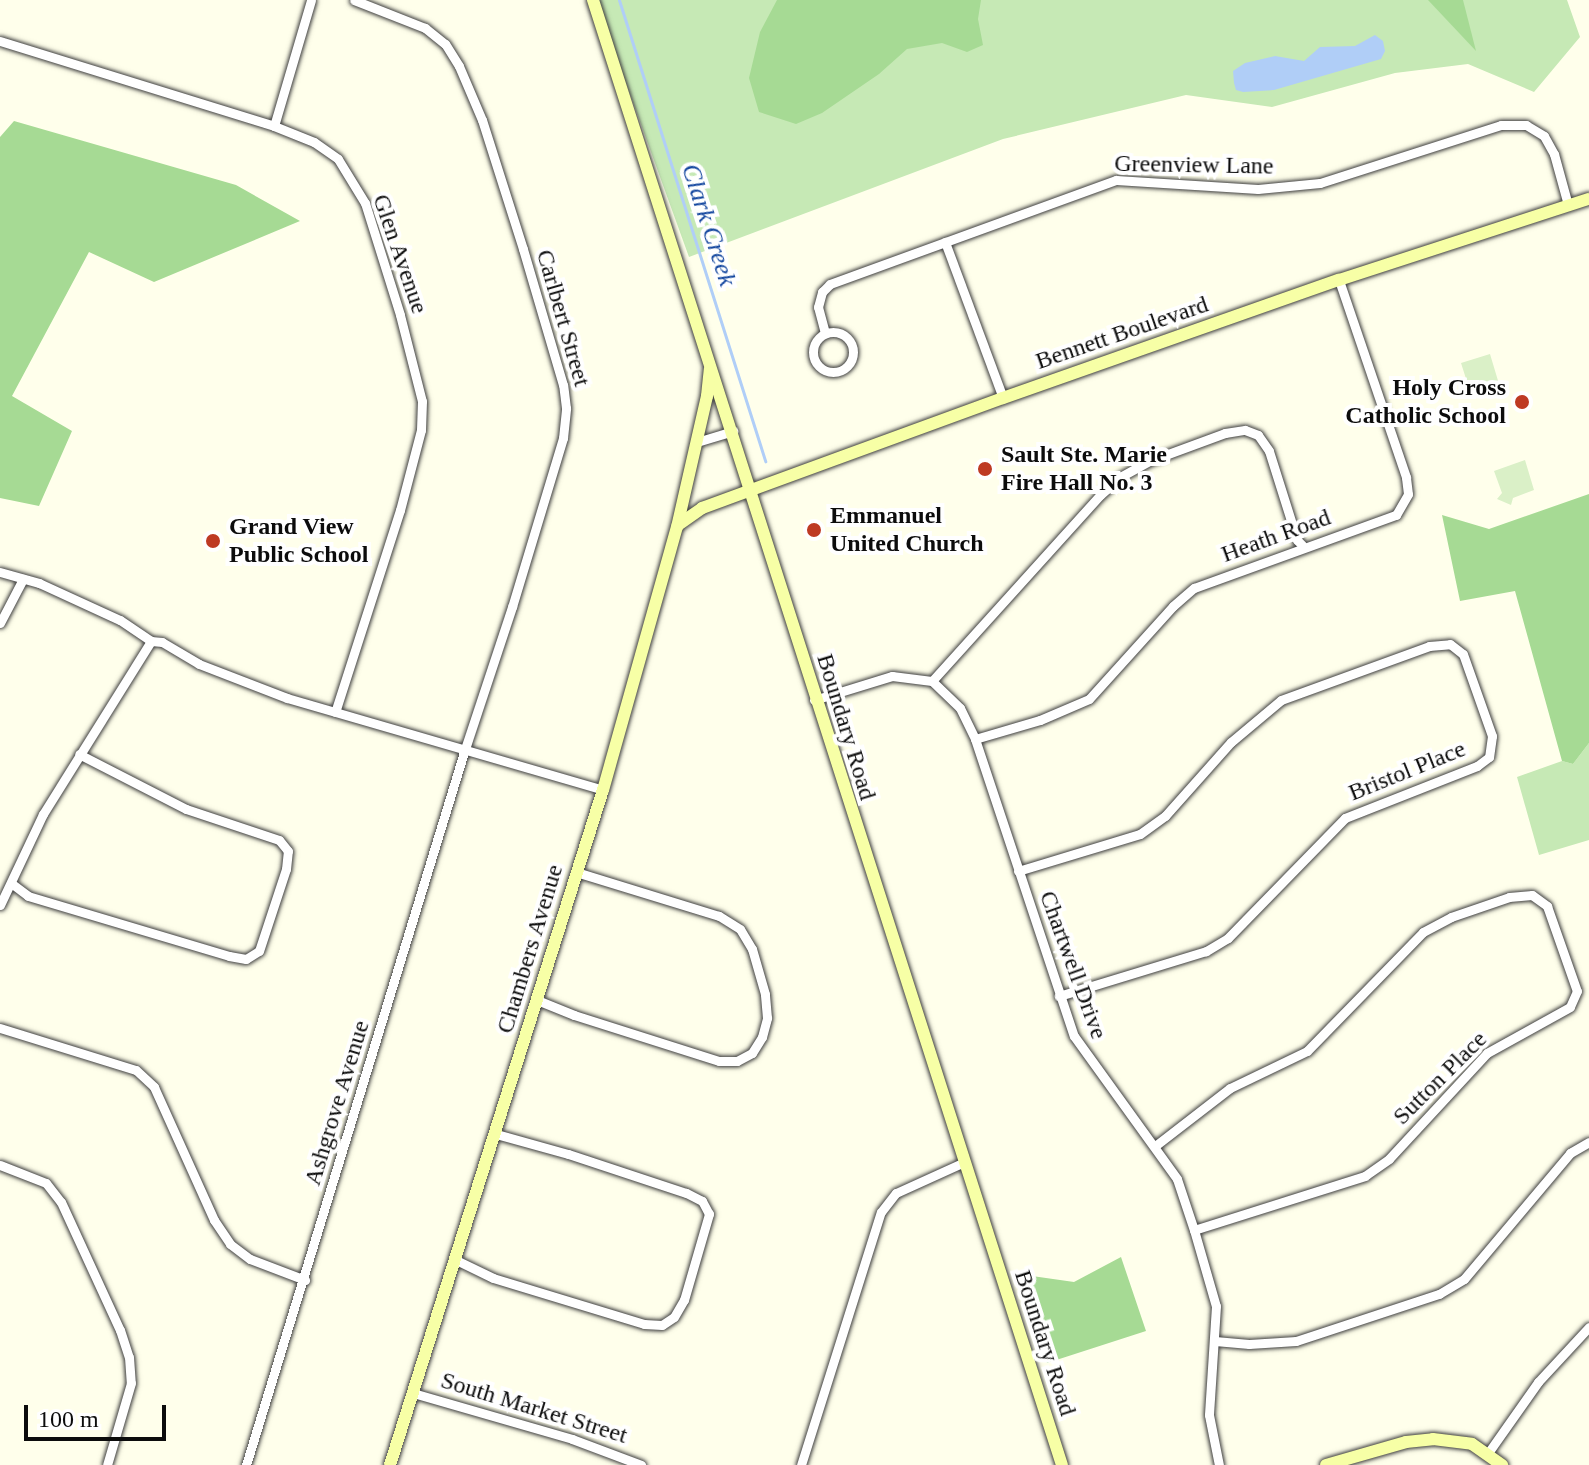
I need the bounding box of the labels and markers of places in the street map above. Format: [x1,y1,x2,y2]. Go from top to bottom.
place label: Holy Cross Catholic School [1345,374,1506,430]
marker: Holy Cross Catholic School [1513,393,1531,411]
place label: Sault Ste. Marie Fire Hall No. 3 [1001,441,1167,497]
marker: Sault Ste. Marie Fire Hall No. 3 [976,460,994,478]
place label: Emmanuel United Church [830,502,984,558]
place label: Grand View Public School [229,513,368,569]
marker: Emmanuel United Church [805,521,823,539]
marker: Grand View Public School [204,532,222,550]

